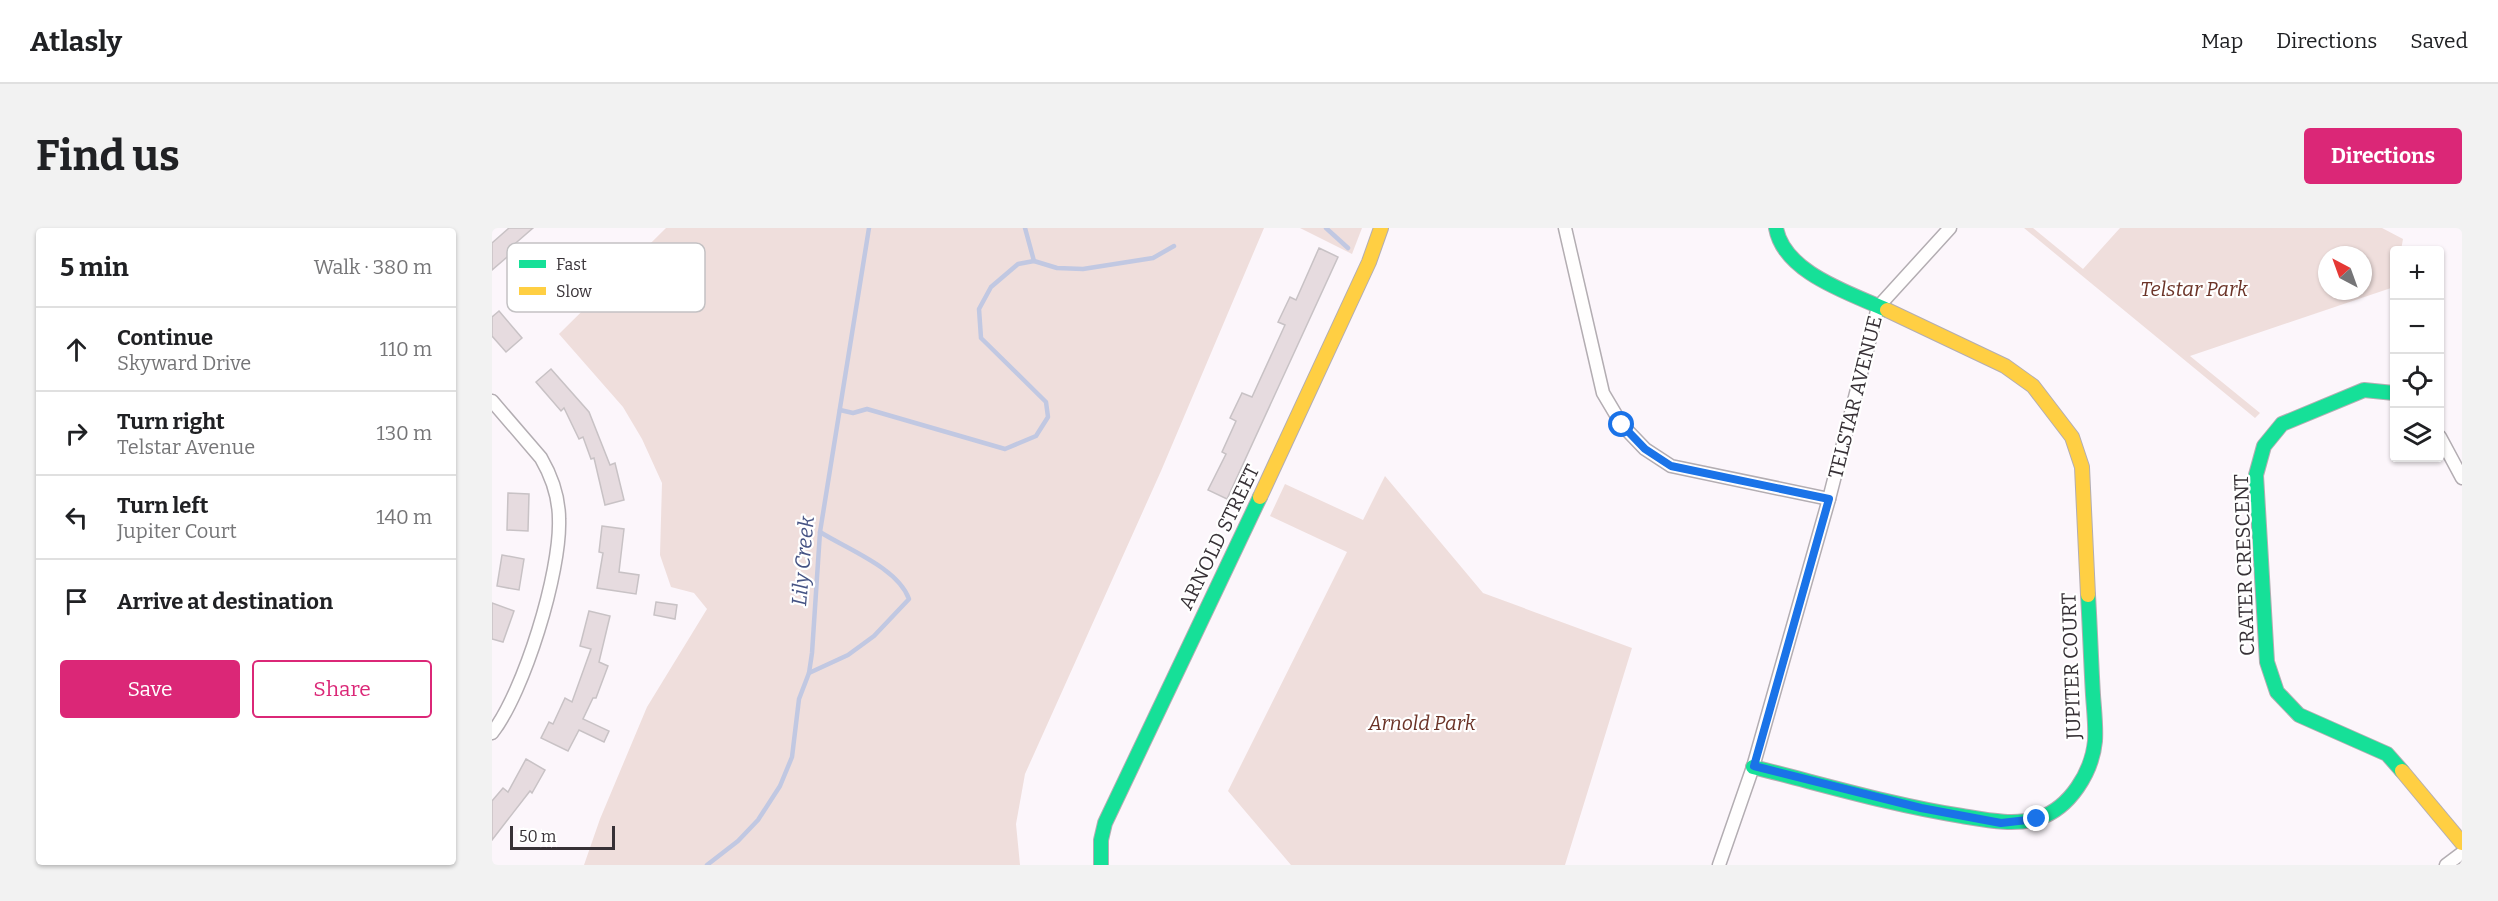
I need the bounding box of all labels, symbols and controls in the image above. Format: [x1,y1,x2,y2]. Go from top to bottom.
text: Atlasly [30,25,122,58]
text: Map [2201,28,2243,54]
text: Directions [2276,28,2377,54]
text: Saved [2410,28,2468,54]
button: Directions [2304,128,2462,184]
text: Find us [36,131,180,181]
legend [507,243,705,312]
north arrow [2318,246,2372,300]
map controls [2390,246,2444,462]
button: + [2390,246,2444,300]
text: 5 min [60,252,129,283]
text: Walk · 380 m [314,255,432,279]
text: Fast [556,255,587,274]
park label: Telstar Park [2140,277,2248,301]
text: Slow [556,282,592,301]
button: − [2390,300,2444,354]
street label: TELSTAR AVENUE [1823,313,1887,481]
text: Continue [117,324,213,351]
icon: ahead [60,333,93,366]
text: 110 m [380,337,432,361]
text: Skyward Drive [117,351,251,375]
button: locate [2390,354,2444,408]
text: Turn right [117,408,225,435]
button: layers [2390,408,2444,462]
route start [1608,411,1634,437]
icon: right [60,417,93,450]
text: 130 m [377,421,432,445]
text: Telstar Avenue [117,435,255,459]
street label: ARNOLD STREET [1174,460,1265,613]
street label: CRATER CRESCENT [2229,473,2259,656]
text: Turn left [117,492,209,519]
icon: left [60,501,93,534]
text: 140 m [376,505,432,529]
water label: Lily Creek [786,514,820,607]
text: Jupiter Court [117,519,237,543]
icon: arrive [60,585,93,618]
text: Arrive at destination [117,588,333,615]
street label: JUPITER COURT [2056,592,2086,741]
button: Save [60,660,240,718]
button: Share [252,660,432,718]
park label: Arnold Park [1367,711,1476,735]
route end [2023,805,2049,831]
scale bar [510,823,615,850]
text: 50 m [519,827,556,846]

